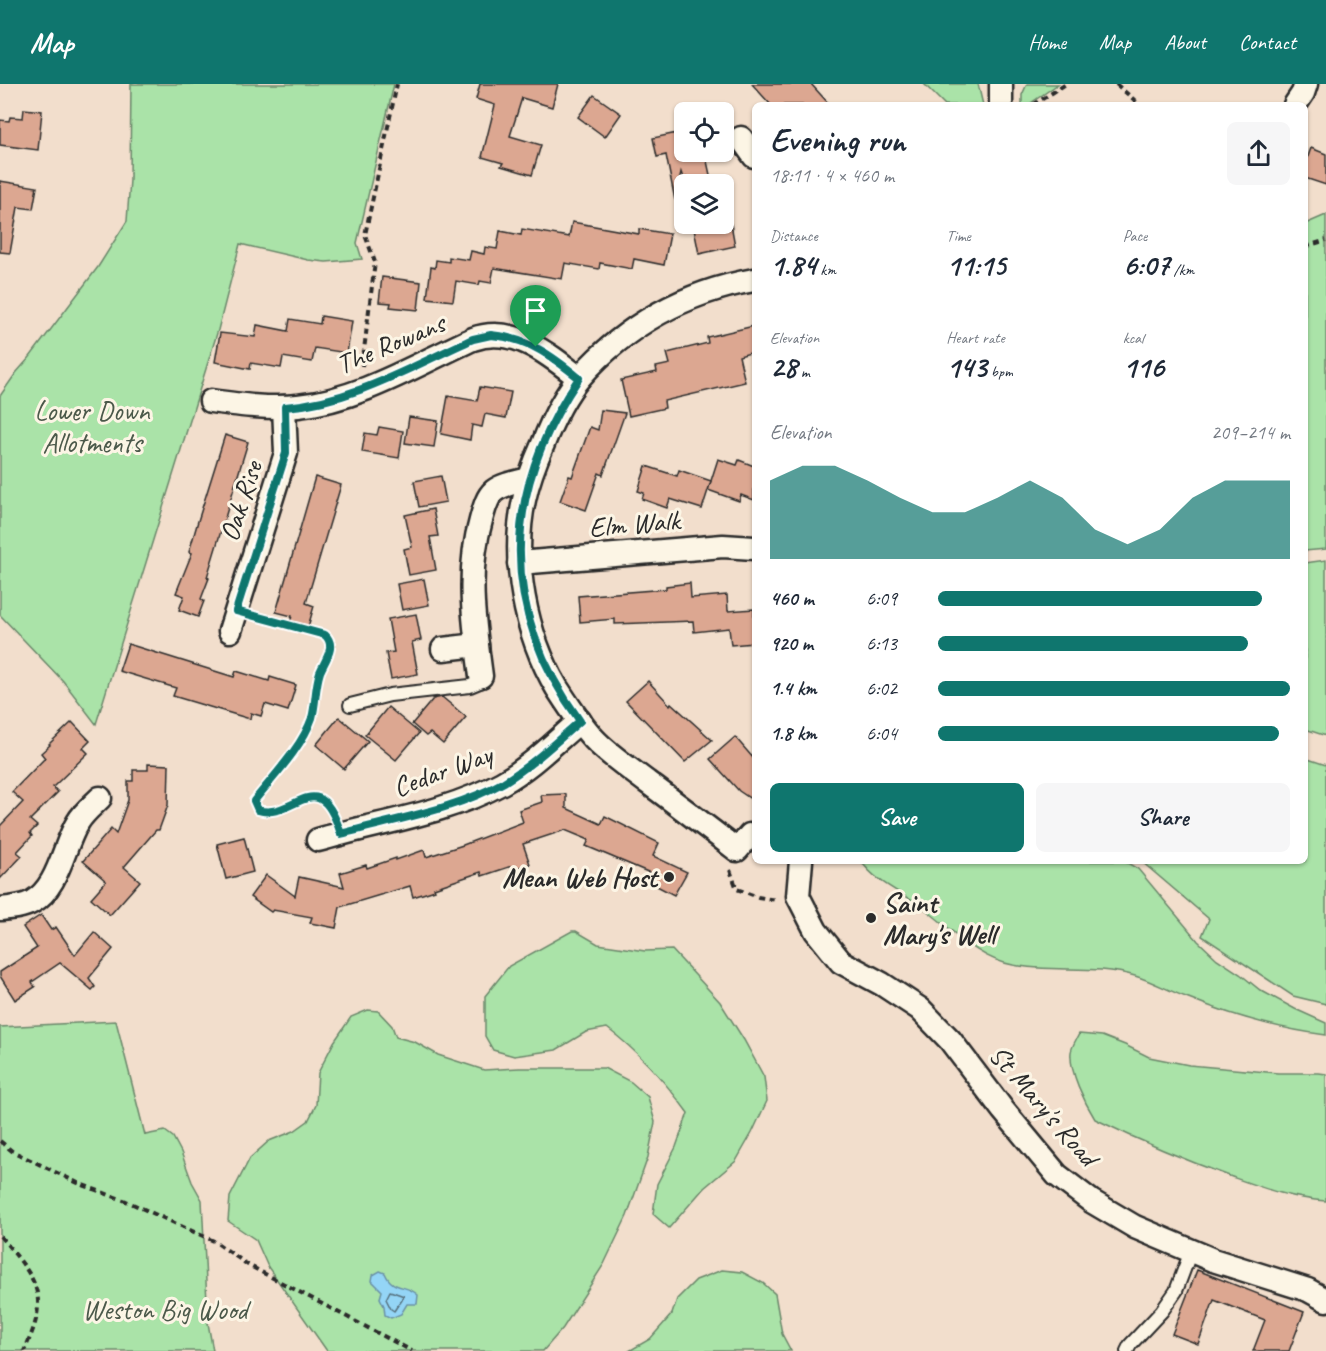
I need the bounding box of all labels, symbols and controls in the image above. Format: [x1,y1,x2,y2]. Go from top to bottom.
text: Map [30,25,73,60]
text: Home [1028,29,1066,55]
text: Map [1099,29,1131,55]
text: About [1164,29,1206,55]
text: Contact [1239,29,1296,55]
map controls [674,102,734,234]
button: locate [674,102,734,162]
text: Evening run [770,119,905,161]
button: share [1227,122,1290,185]
text: 18:11 · 4 × 460 m [770,163,894,188]
button: layers [674,174,734,234]
text: Distance [770,226,818,246]
text: Time [946,226,971,246]
text: Pace [1123,226,1147,246]
text: 1.84 [770,246,816,284]
text: 11:15 [946,246,1006,284]
text: 6:07 [1123,246,1170,284]
text: km [816,260,836,280]
text: /km [1170,260,1194,280]
pin [510,285,561,347]
icon: arrive [519,294,552,327]
street label: The Rowans [331,304,452,382]
text: Elevation [770,328,819,348]
text: Heart rate [946,328,1005,348]
text: kcal [1123,328,1144,348]
text: 28 [770,348,797,386]
text: 143 [946,348,987,386]
text: 116 [1123,348,1164,386]
text: m [797,362,810,382]
text: bpm [987,362,1013,382]
park label: Lower Down Allotments [34,393,151,460]
text: Elevation [770,420,832,445]
text: 209–214 m [1211,420,1290,445]
street label: Oak Rise [211,455,270,546]
street label: Elm Walk [587,502,684,545]
text: 460 m [770,586,814,611]
text: 6:09 [866,586,897,611]
text: 920 m [770,631,813,656]
text: 6:13 [866,631,897,656]
text: 1.4 km [770,676,817,701]
text: 6:02 [866,676,897,701]
text: 1.8 km [770,721,817,746]
text: 6:04 [866,721,897,746]
street label: Cedar Way [388,736,499,804]
button: Save [770,783,1024,852]
button: Share [1036,783,1290,852]
place label: Mean Web Host [502,860,660,895]
marker: Mean Web Host [662,870,676,884]
place label: Saint Mary's Well [883,885,1000,953]
marker: Saint Mary's Well [864,911,878,925]
street label: St Mary's Road [982,1038,1108,1176]
park label: Weston Big Wood [82,1292,252,1327]

